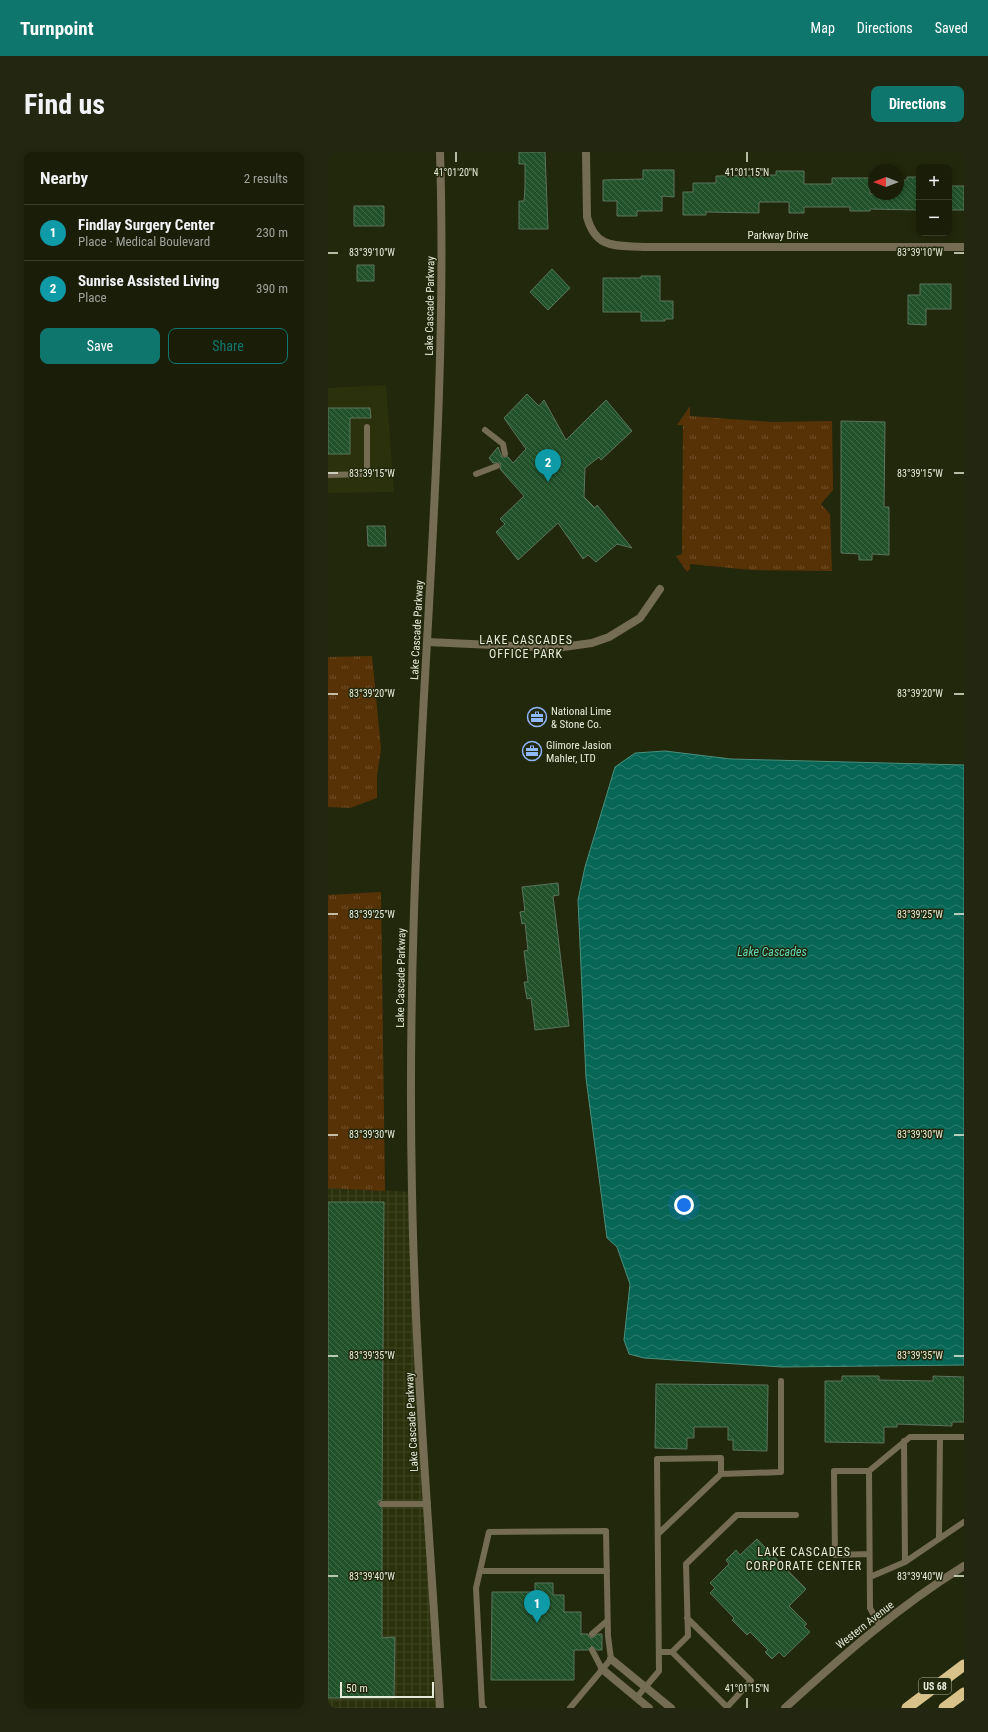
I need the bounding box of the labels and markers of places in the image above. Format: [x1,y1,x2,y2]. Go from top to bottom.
pin: 2 [535,449,561,482]
place label: National Lime & Stone Co. [551,705,611,731]
office icon: National Lime & Stone Co. [526,706,548,728]
place label: Glimore Jasion Mahler, LTD [546,739,611,765]
office icon: Glimore Jasion Mahler, LTD [521,740,543,762]
pin: 1 [524,1590,550,1623]

